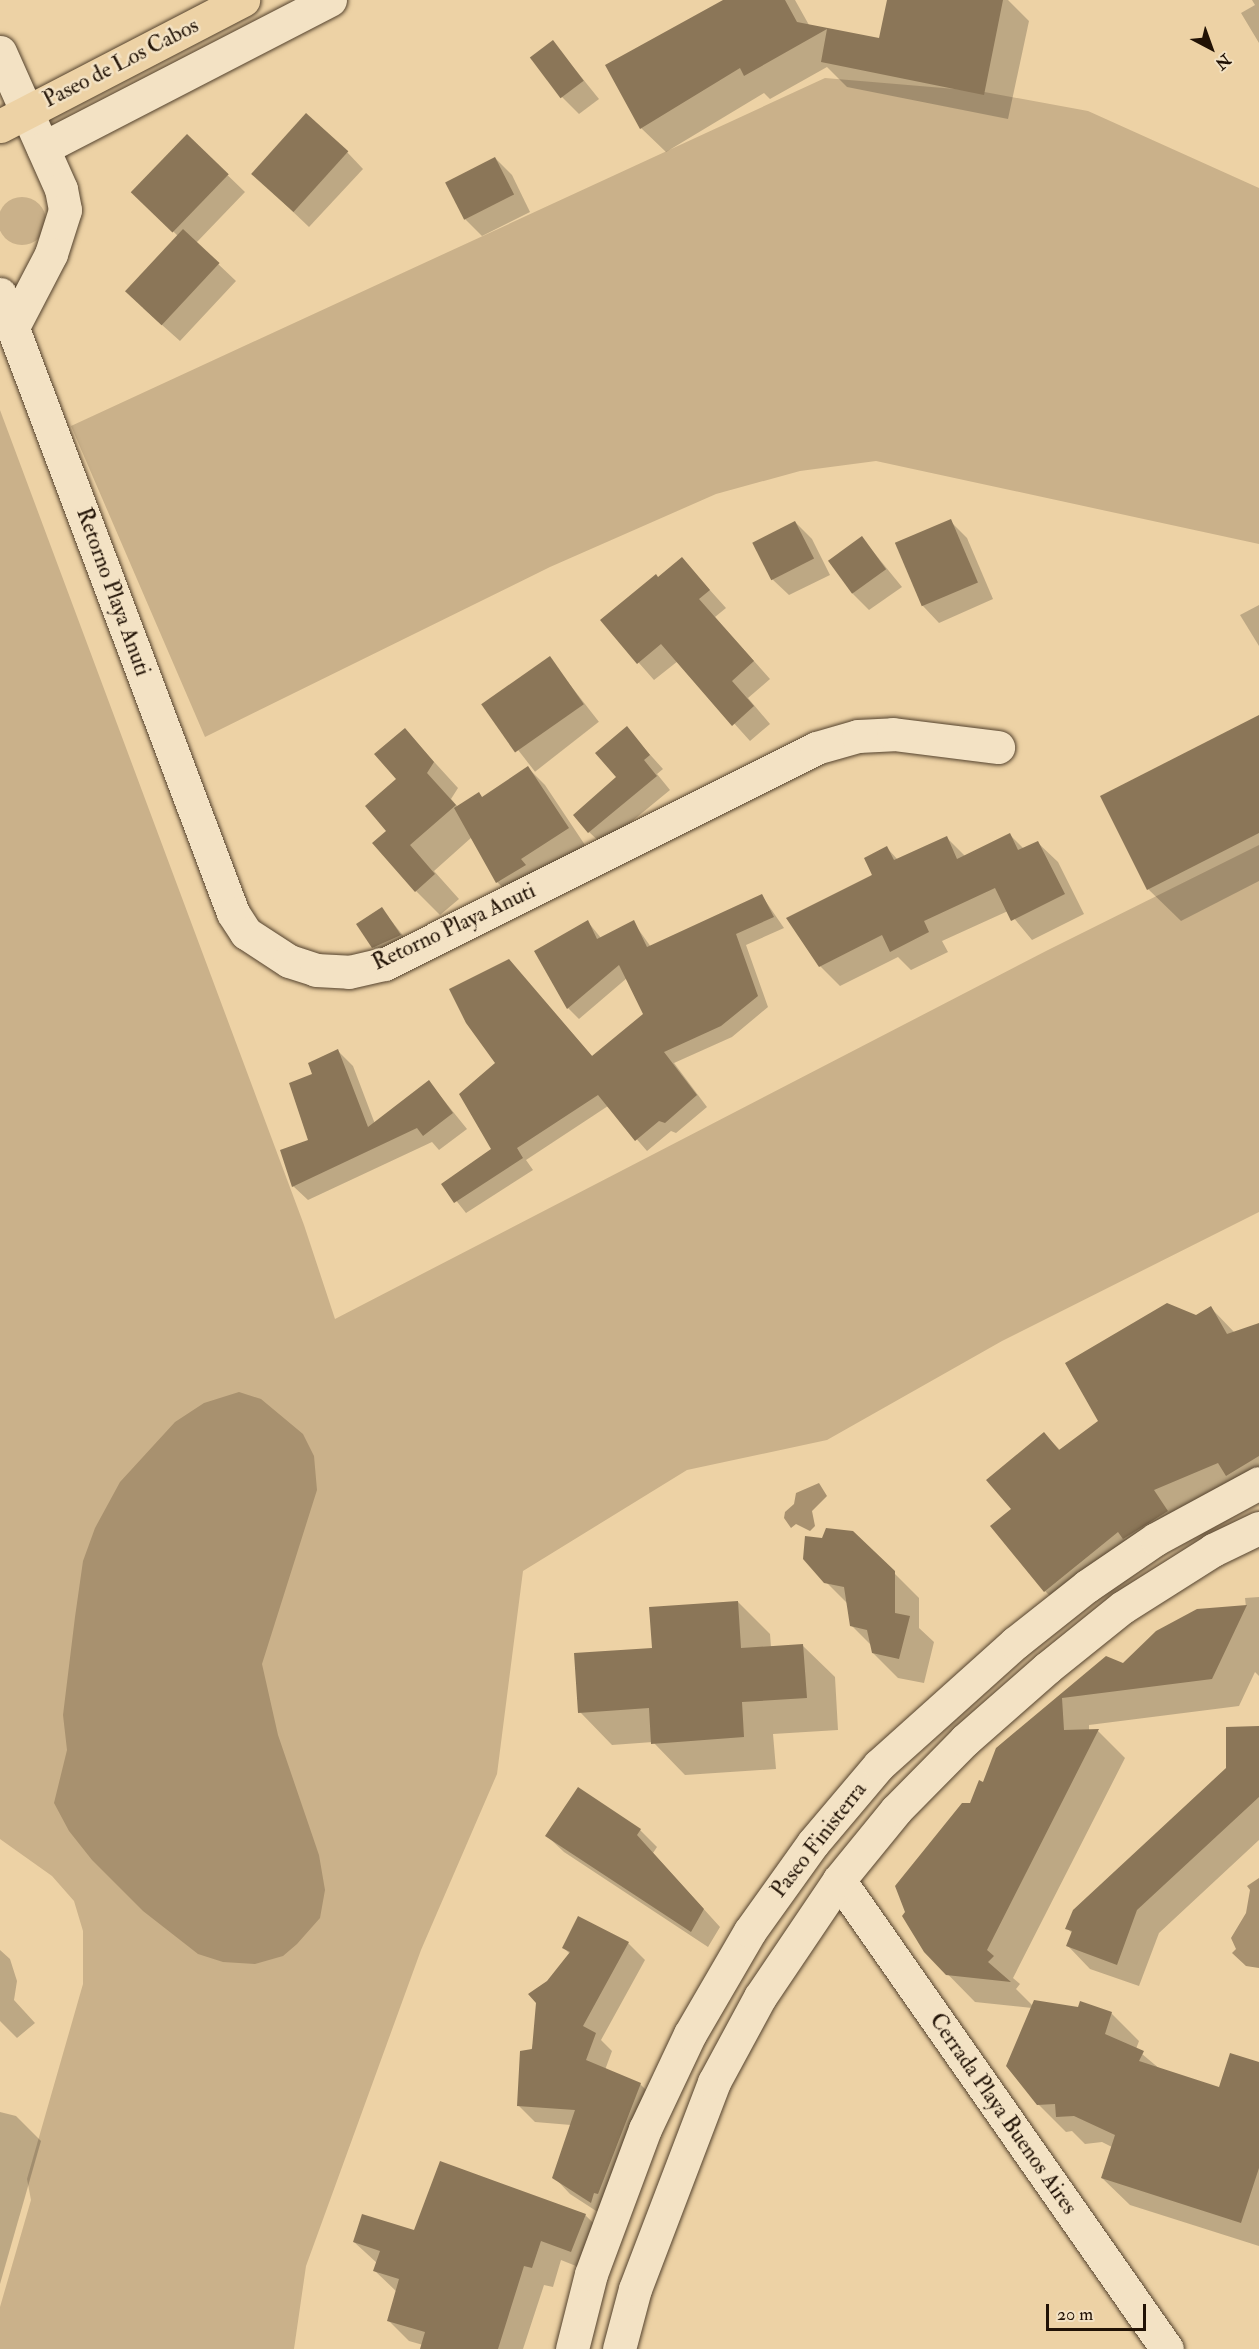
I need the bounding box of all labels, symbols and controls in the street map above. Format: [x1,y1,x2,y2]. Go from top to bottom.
street label: Paseo de Los Cabos [39,12,203,114]
north arrow [1181,18,1241,78]
text: N [1211,49,1235,74]
street label: Retorno Playa Anuti [70,504,156,680]
street label: Retorno Playa Anuti [368,878,540,976]
street label: Paseo Finisterra [766,1777,872,1903]
street label: Cerrada Playa Buenos Aires [923,2008,1083,2220]
scale bar [1049,2292,1150,2330]
text: 20 m [1057,2303,1093,2326]

